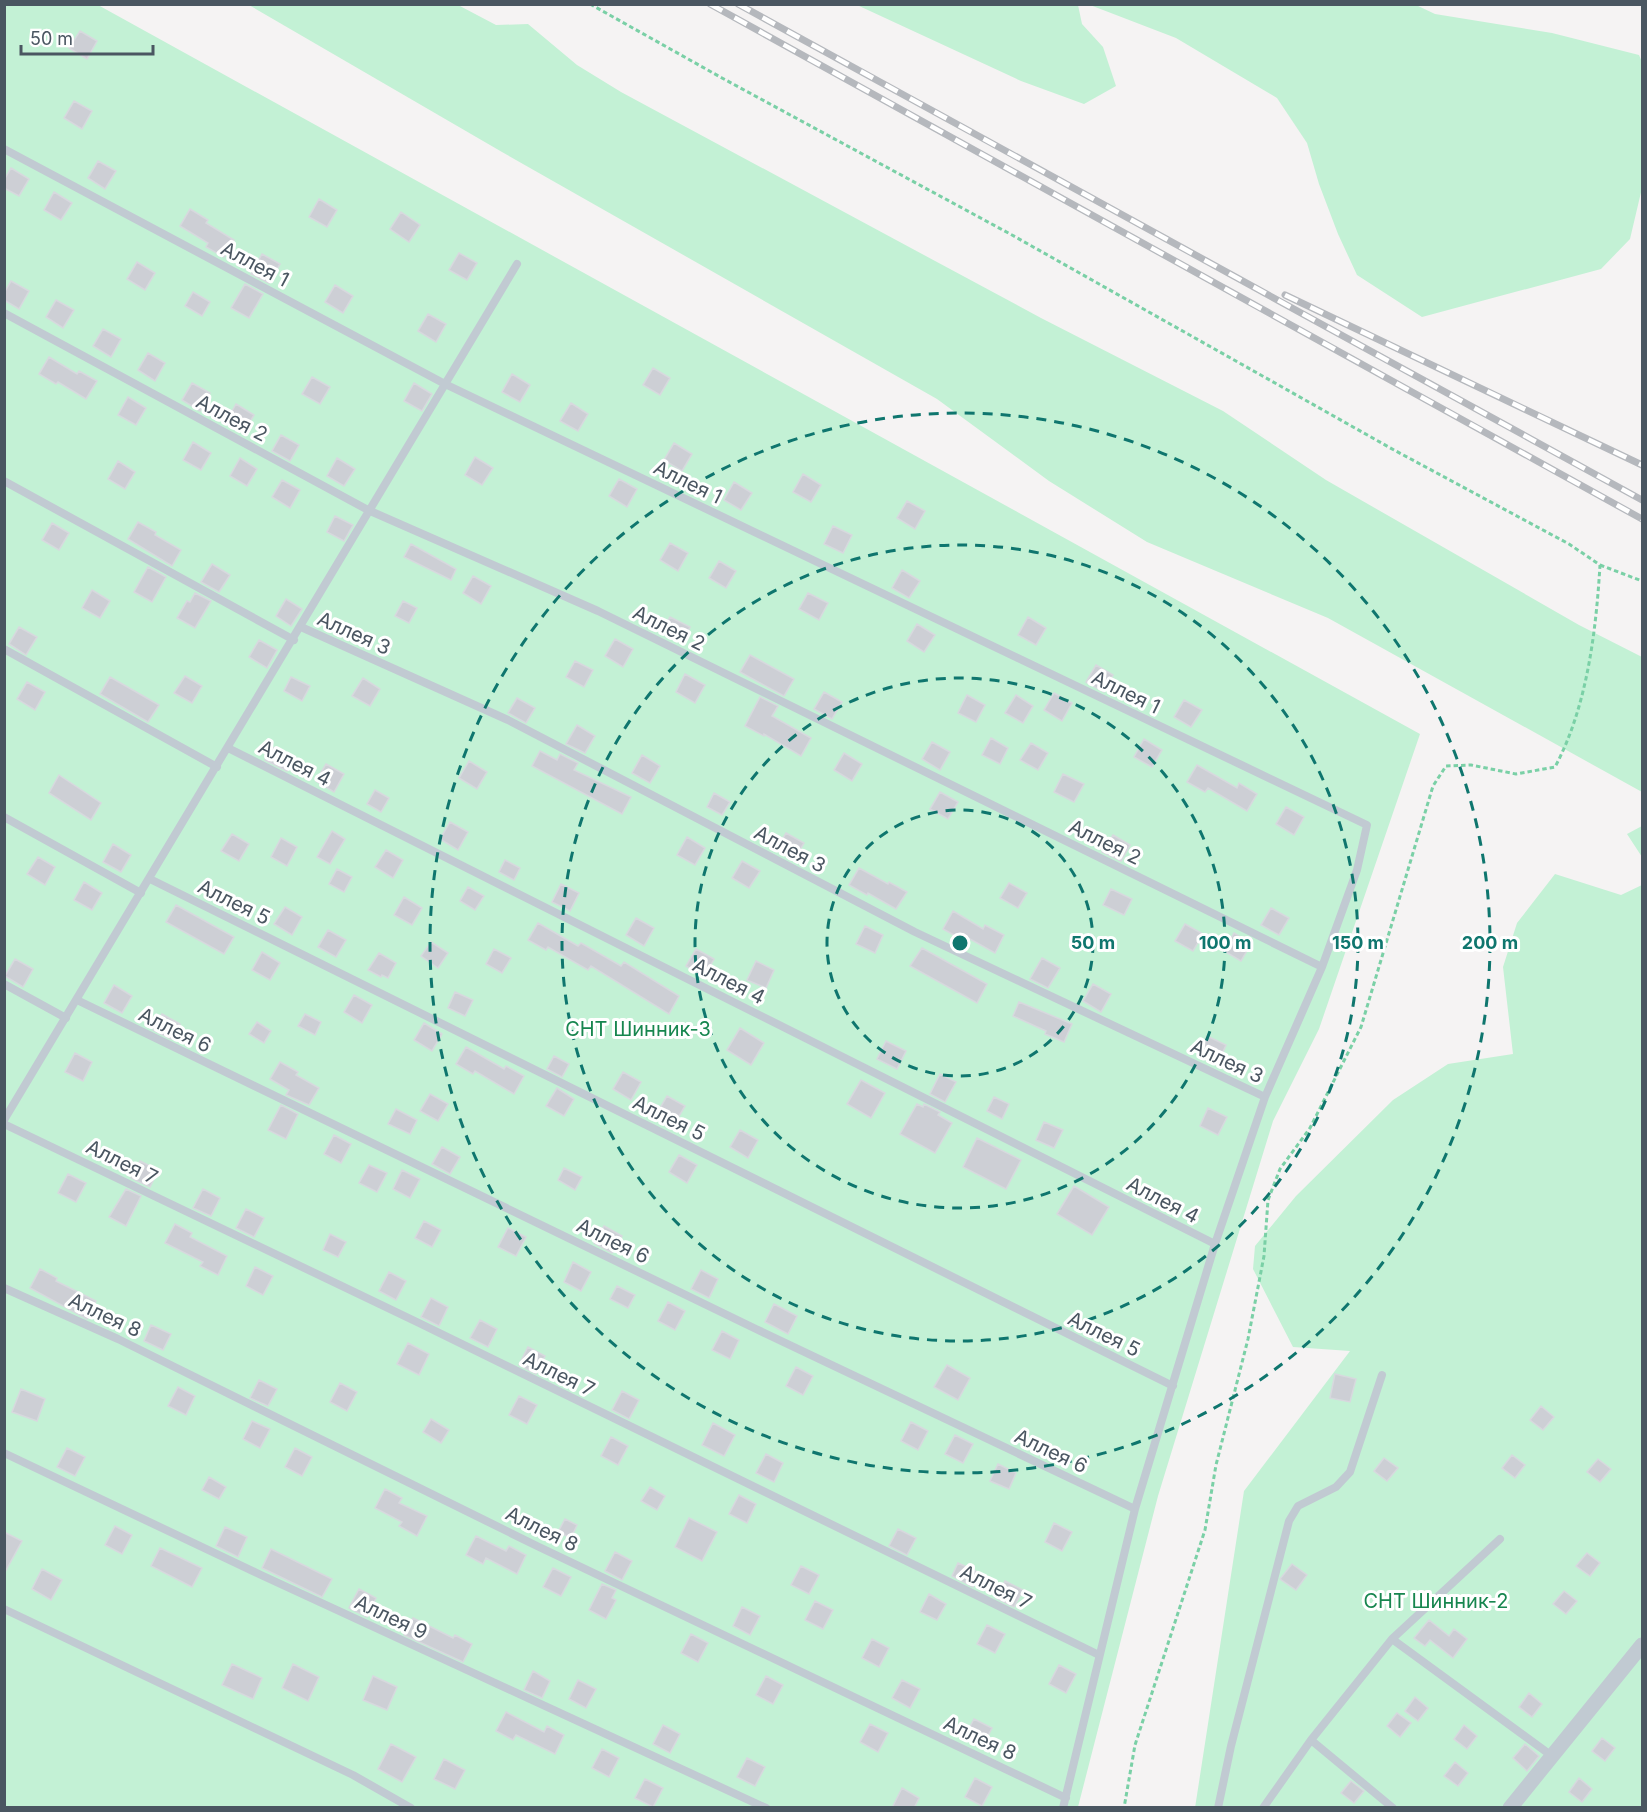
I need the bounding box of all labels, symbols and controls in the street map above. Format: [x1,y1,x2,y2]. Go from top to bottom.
scale bar [21,18,153,56]
text: 50 m [30,28,73,49]
street label: Аллея 1 [217,236,293,292]
street label: Аллея 2 [192,389,272,447]
street label: Аллея 1 [650,455,726,509]
street label: Аллея 2 [629,600,709,656]
street label: Аллея 3 [314,606,394,660]
street label: Аллея 1 [1088,665,1164,719]
street label: Аллея 4 [255,735,335,791]
street label: Аллея 2 [1065,814,1145,870]
street label: Аллея 3 [750,820,830,878]
street label: Аллея 5 [194,874,274,930]
text: 50 m [1071,932,1115,953]
text: 100 m [1199,932,1251,953]
text: 150 m [1332,932,1384,953]
text: 200 m [1462,932,1518,953]
centre of rings [950,933,970,953]
street label: Аллея 4 [689,953,769,1009]
street label: Аллея 6 [135,1002,215,1058]
park label: СНТ Шинник-3 [565,1017,711,1041]
street label: Аллея 3 [1187,1034,1267,1088]
street label: Аллея 5 [629,1090,709,1146]
street label: Аллея 7 [82,1134,162,1190]
street label: Аллея 4 [1123,1172,1203,1228]
street label: Аллея 6 [573,1213,653,1269]
street label: Аллея 8 [65,1288,145,1342]
street label: Аллея 5 [1064,1306,1144,1362]
street label: Аллея 7 [519,1346,599,1402]
street label: Аллея 6 [1011,1424,1091,1478]
street label: Аллея 8 [502,1501,582,1557]
street label: Аллея 7 [956,1559,1036,1615]
park label: СНТ Шинник-2 [1363,1589,1509,1613]
street label: Аллея 9 [351,1590,431,1644]
street label: Аллея 8 [940,1711,1020,1765]

